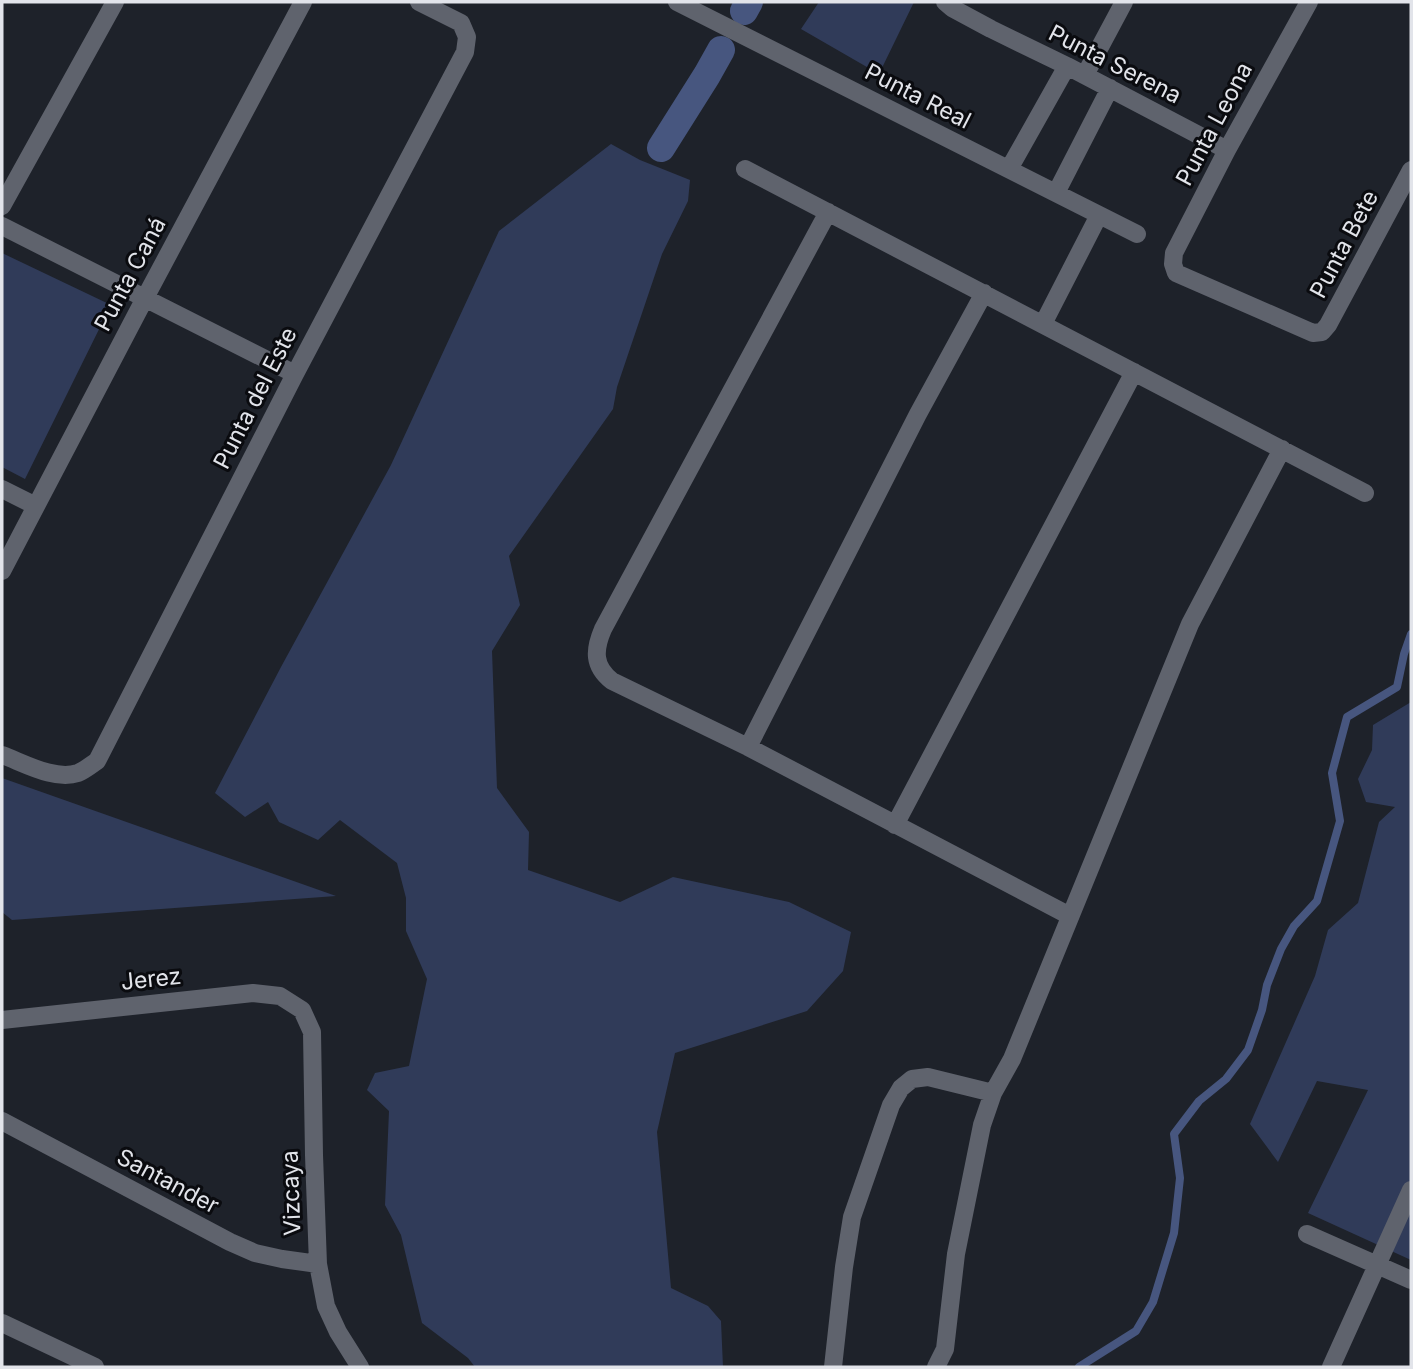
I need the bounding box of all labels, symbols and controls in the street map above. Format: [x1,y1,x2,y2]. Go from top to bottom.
street label: Punta Serena [1044,19,1186,109]
street label: Punta Real [860,57,976,135]
street label: Punta Leona [1170,58,1258,190]
street label: Punta Bete [1304,185,1384,303]
street label: Punta Caná [88,212,172,336]
street label: Punta del Este [207,323,303,473]
street label: Jerez [119,962,183,996]
street label: Santander [112,1142,224,1220]
street label: Vizcaya [276,1150,306,1236]

